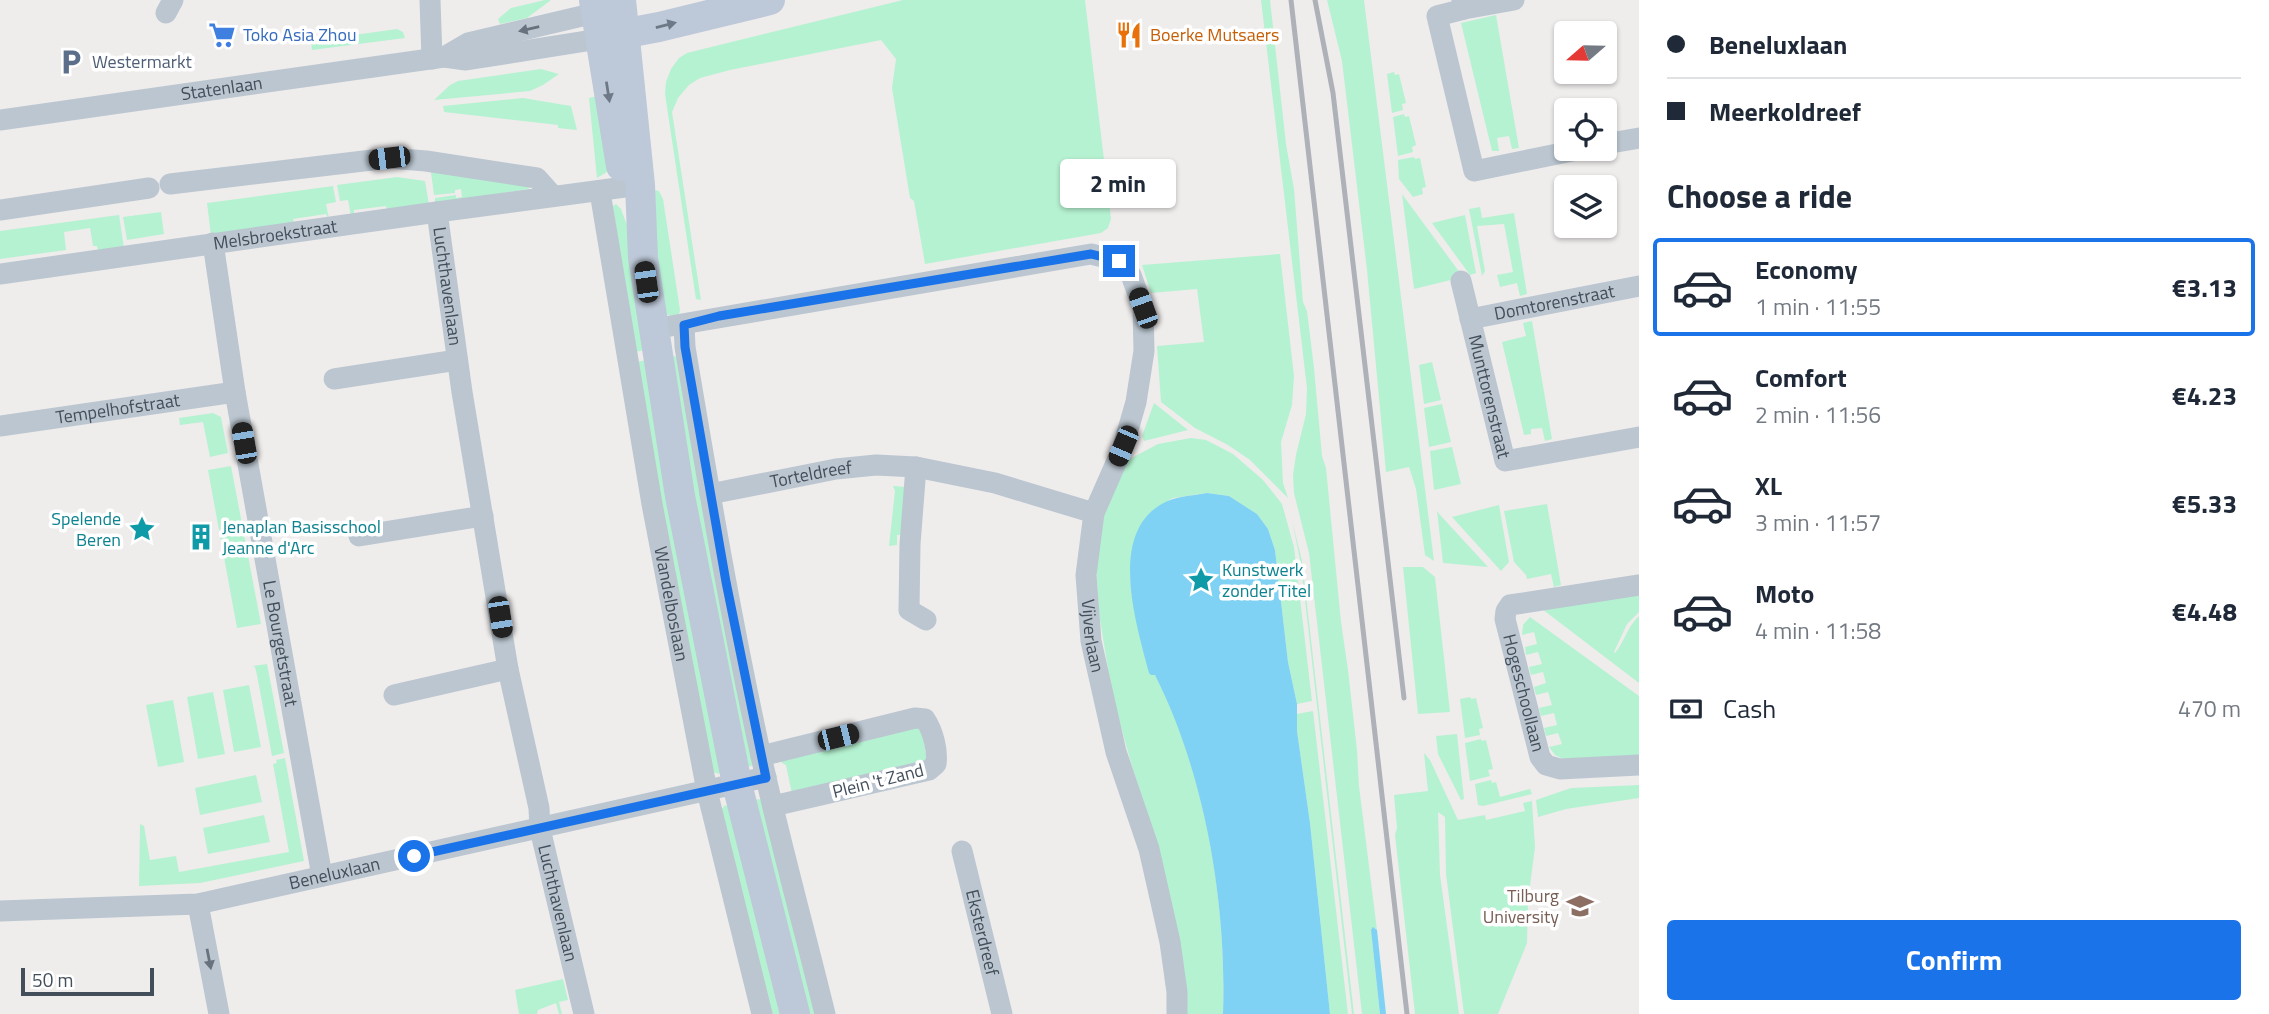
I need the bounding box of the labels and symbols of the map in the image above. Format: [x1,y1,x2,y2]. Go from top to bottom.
one-way arrow [655,19,677,30]
supermarket icon: Toko Asia Zhou [207,20,237,50]
restaurant icon: Boerke Mutsaers [1114,20,1144,50]
place label: Toko Asia Zhou [243,21,357,48]
place label: Boerke Mutsaers [1150,21,1279,48]
north arrow [1554,21,1617,84]
one-way arrow [518,24,540,35]
parking icon: Westermarkt [56,47,86,77]
place label: Westermarkt [92,48,193,75]
street label: Statenlaan [179,69,264,107]
one-way arrow [602,81,613,103]
car [367,145,412,171]
callout: 2 min [1061,160,1177,208]
street label: Melsbroekstraat [212,212,339,257]
street label: Luchthavenlaan [426,225,469,347]
route end [1103,245,1135,277]
car [633,260,660,304]
street label: Domtorenstraat [1492,277,1617,327]
car [1126,285,1161,331]
street label: Munttorenstraat [1462,332,1518,462]
street label: Tempelhofstraat [54,386,182,431]
car [231,420,258,466]
car [1106,423,1141,469]
street label: Torteldreef [768,453,853,495]
place label: Spelende Beren [51,505,121,553]
place label: Jenaplan Basisschool Jeanne d'Arc [222,513,381,561]
place icon: Spelende Beren [127,514,157,544]
building icon: Jenaplan Basisschool Jeanne d'Arc [186,522,216,552]
street label: Wandelboslaan [647,544,696,664]
place label: Kunstwerk zonder Titel [1222,556,1311,604]
place icon: Kunstwerk zonder Titel [1186,565,1216,595]
street label: Le Bourgetstraat [256,578,305,709]
car [487,595,514,639]
street label: Vijverlaan [1075,598,1112,675]
street label: Hogeschoollaan [1496,631,1552,755]
car [816,722,861,752]
street label: Plein 't Zand [829,756,926,805]
route start [398,840,430,872]
street label: Luchthavenlaan [531,842,585,964]
street label: Beneluxlaan [286,850,383,896]
place label: Tilburg University [1483,882,1559,930]
street label: Eksterdreef [959,886,1006,979]
school or university icon: Tilburg University [1565,891,1595,921]
one-way arrow [203,948,214,970]
scale bar [21,965,154,997]

